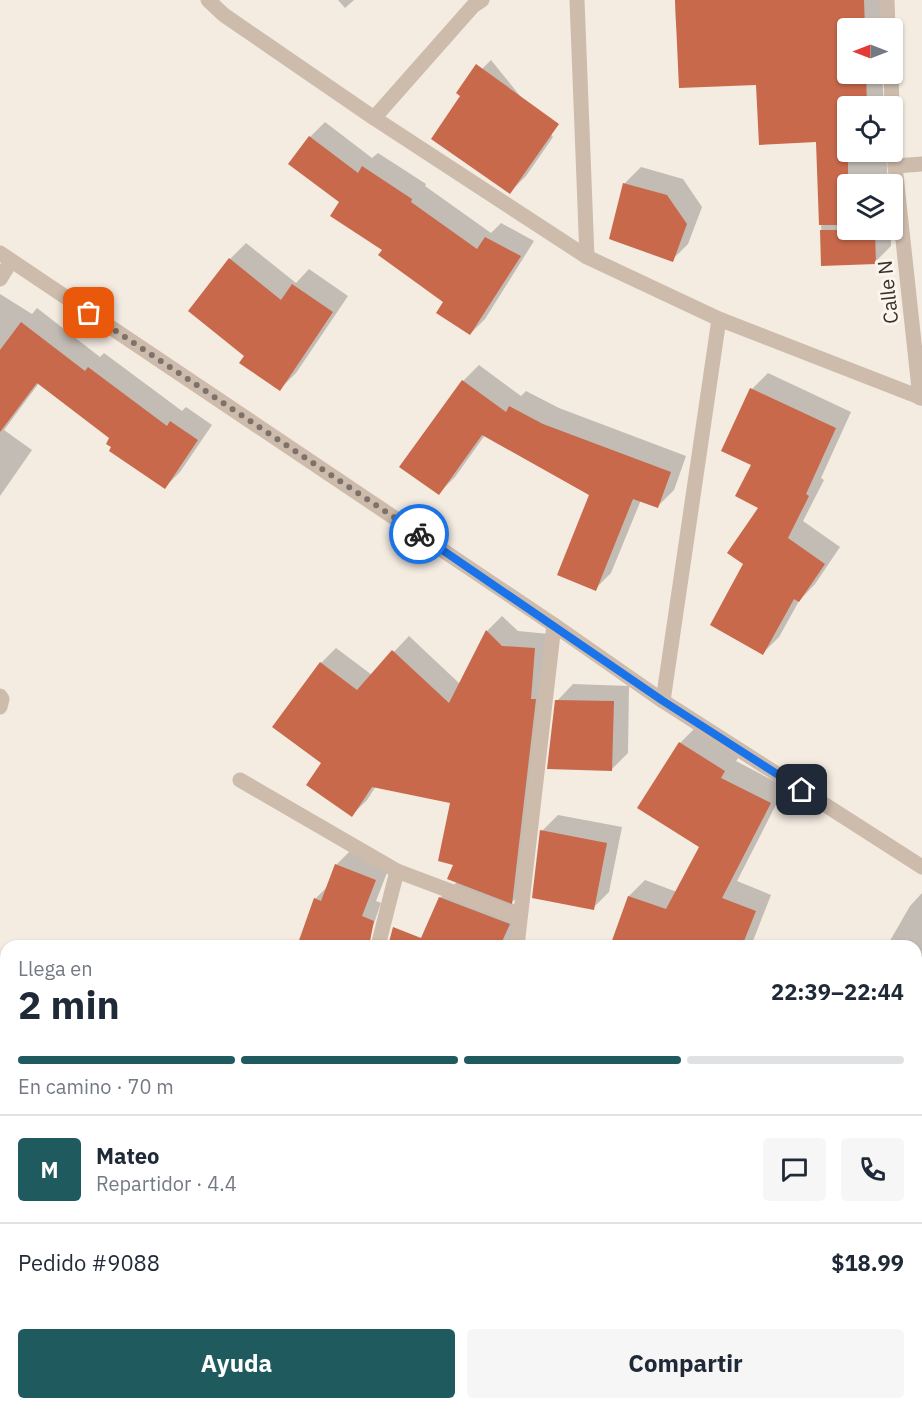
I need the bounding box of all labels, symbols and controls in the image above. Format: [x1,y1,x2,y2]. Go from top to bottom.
north arrow [837,18,903,84]
map controls [837,18,903,240]
button: locate [837,96,903,162]
button: layers [837,174,903,240]
street label: Calle N [871,259,904,325]
pin [63,287,114,338]
icon: bag [72,296,105,329]
courier [389,504,449,564]
icon: bike [403,518,436,551]
pin [776,764,827,815]
icon: home [785,773,818,806]
text: Llega en [18,955,93,982]
text: 22:39–22:44 [771,977,904,1006]
text: 2 min [18,979,120,1030]
text: En camino · 70 m [18,1073,174,1100]
button: chat [763,1138,826,1201]
button: phone [841,1138,904,1201]
text: Mateo [96,1141,160,1170]
text: M [40,1155,59,1184]
text: Repartidor · 4.4 [96,1170,237,1197]
text: Pedido #9088 [18,1248,160,1277]
text: $18.99 [831,1248,904,1277]
button: Ayuda [18,1329,455,1398]
button: Compartir [467,1329,904,1398]

